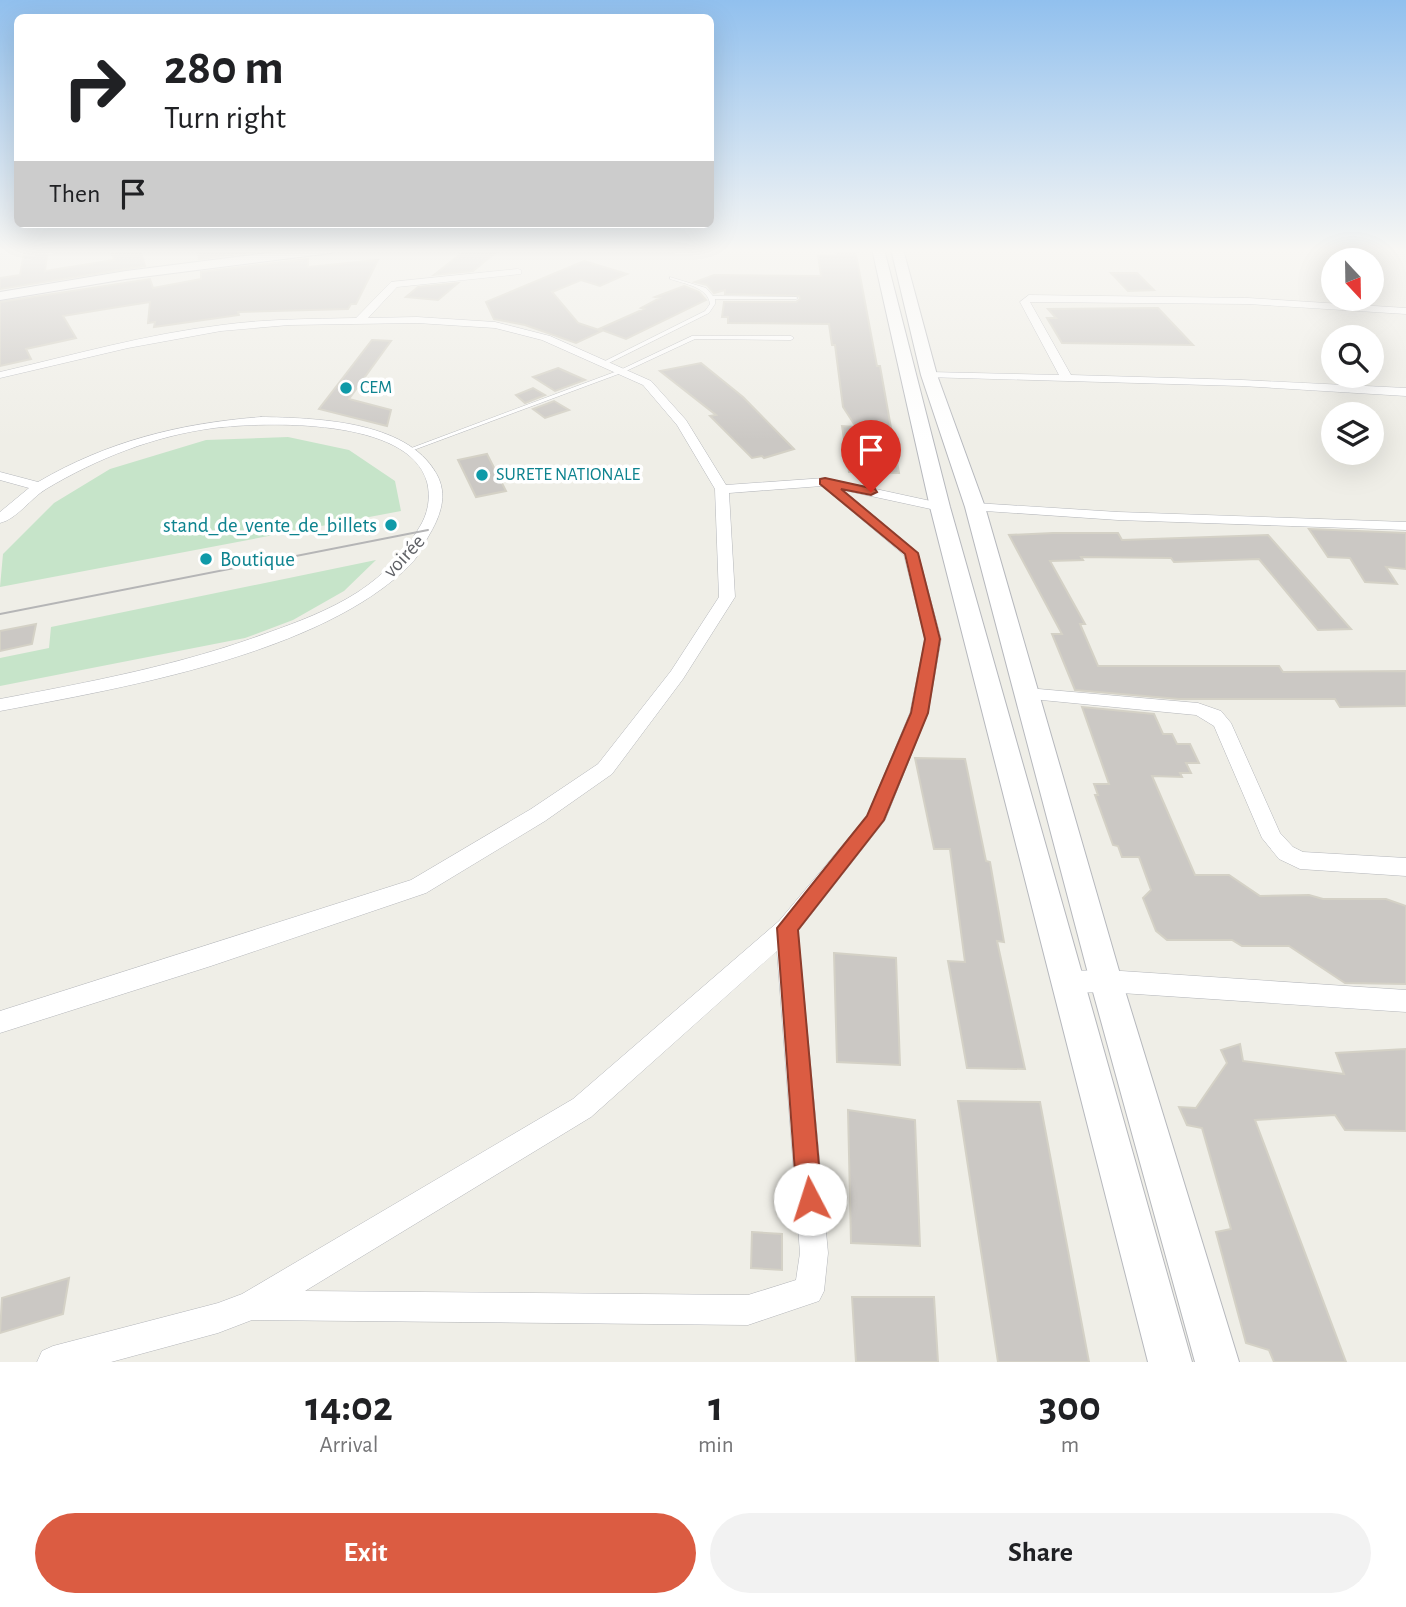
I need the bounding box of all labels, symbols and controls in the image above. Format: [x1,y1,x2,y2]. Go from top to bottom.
icon: right [49,42,140,133]
text: 280 m [164,44,284,93]
text: Turn right [164,102,286,134]
icon: arrive [114,175,152,213]
text: Then [49,181,100,207]
north arrow [1321,248,1384,312]
map controls [1321,248,1384,465]
button: search [1321,325,1384,388]
place label: CEM [360,379,392,397]
marker: CEM [338,380,354,396]
button: layers [1321,402,1384,465]
pin [841,420,901,492]
icon: arrive [852,431,890,469]
place label: SURETE NATIONALE [496,466,641,484]
marker: SURETE NATIONALE [474,467,490,483]
place label: stand_de_vente_de_billets [163,515,377,536]
marker: stand_de_vente_de_billets [383,517,399,533]
street label: voirée [379,531,429,581]
place label: Boutique [220,549,295,570]
marker: Boutique [198,551,214,567]
position arrow [773,1162,847,1236]
text: 14:02 [305,1386,393,1428]
text: 1 [708,1386,723,1428]
text: 300 [1039,1386,1101,1428]
text: Arrival [319,1434,379,1457]
text: min [698,1434,734,1457]
text: m [1061,1434,1079,1457]
button: Exit [35,1513,696,1593]
button: Share [710,1513,1371,1593]

